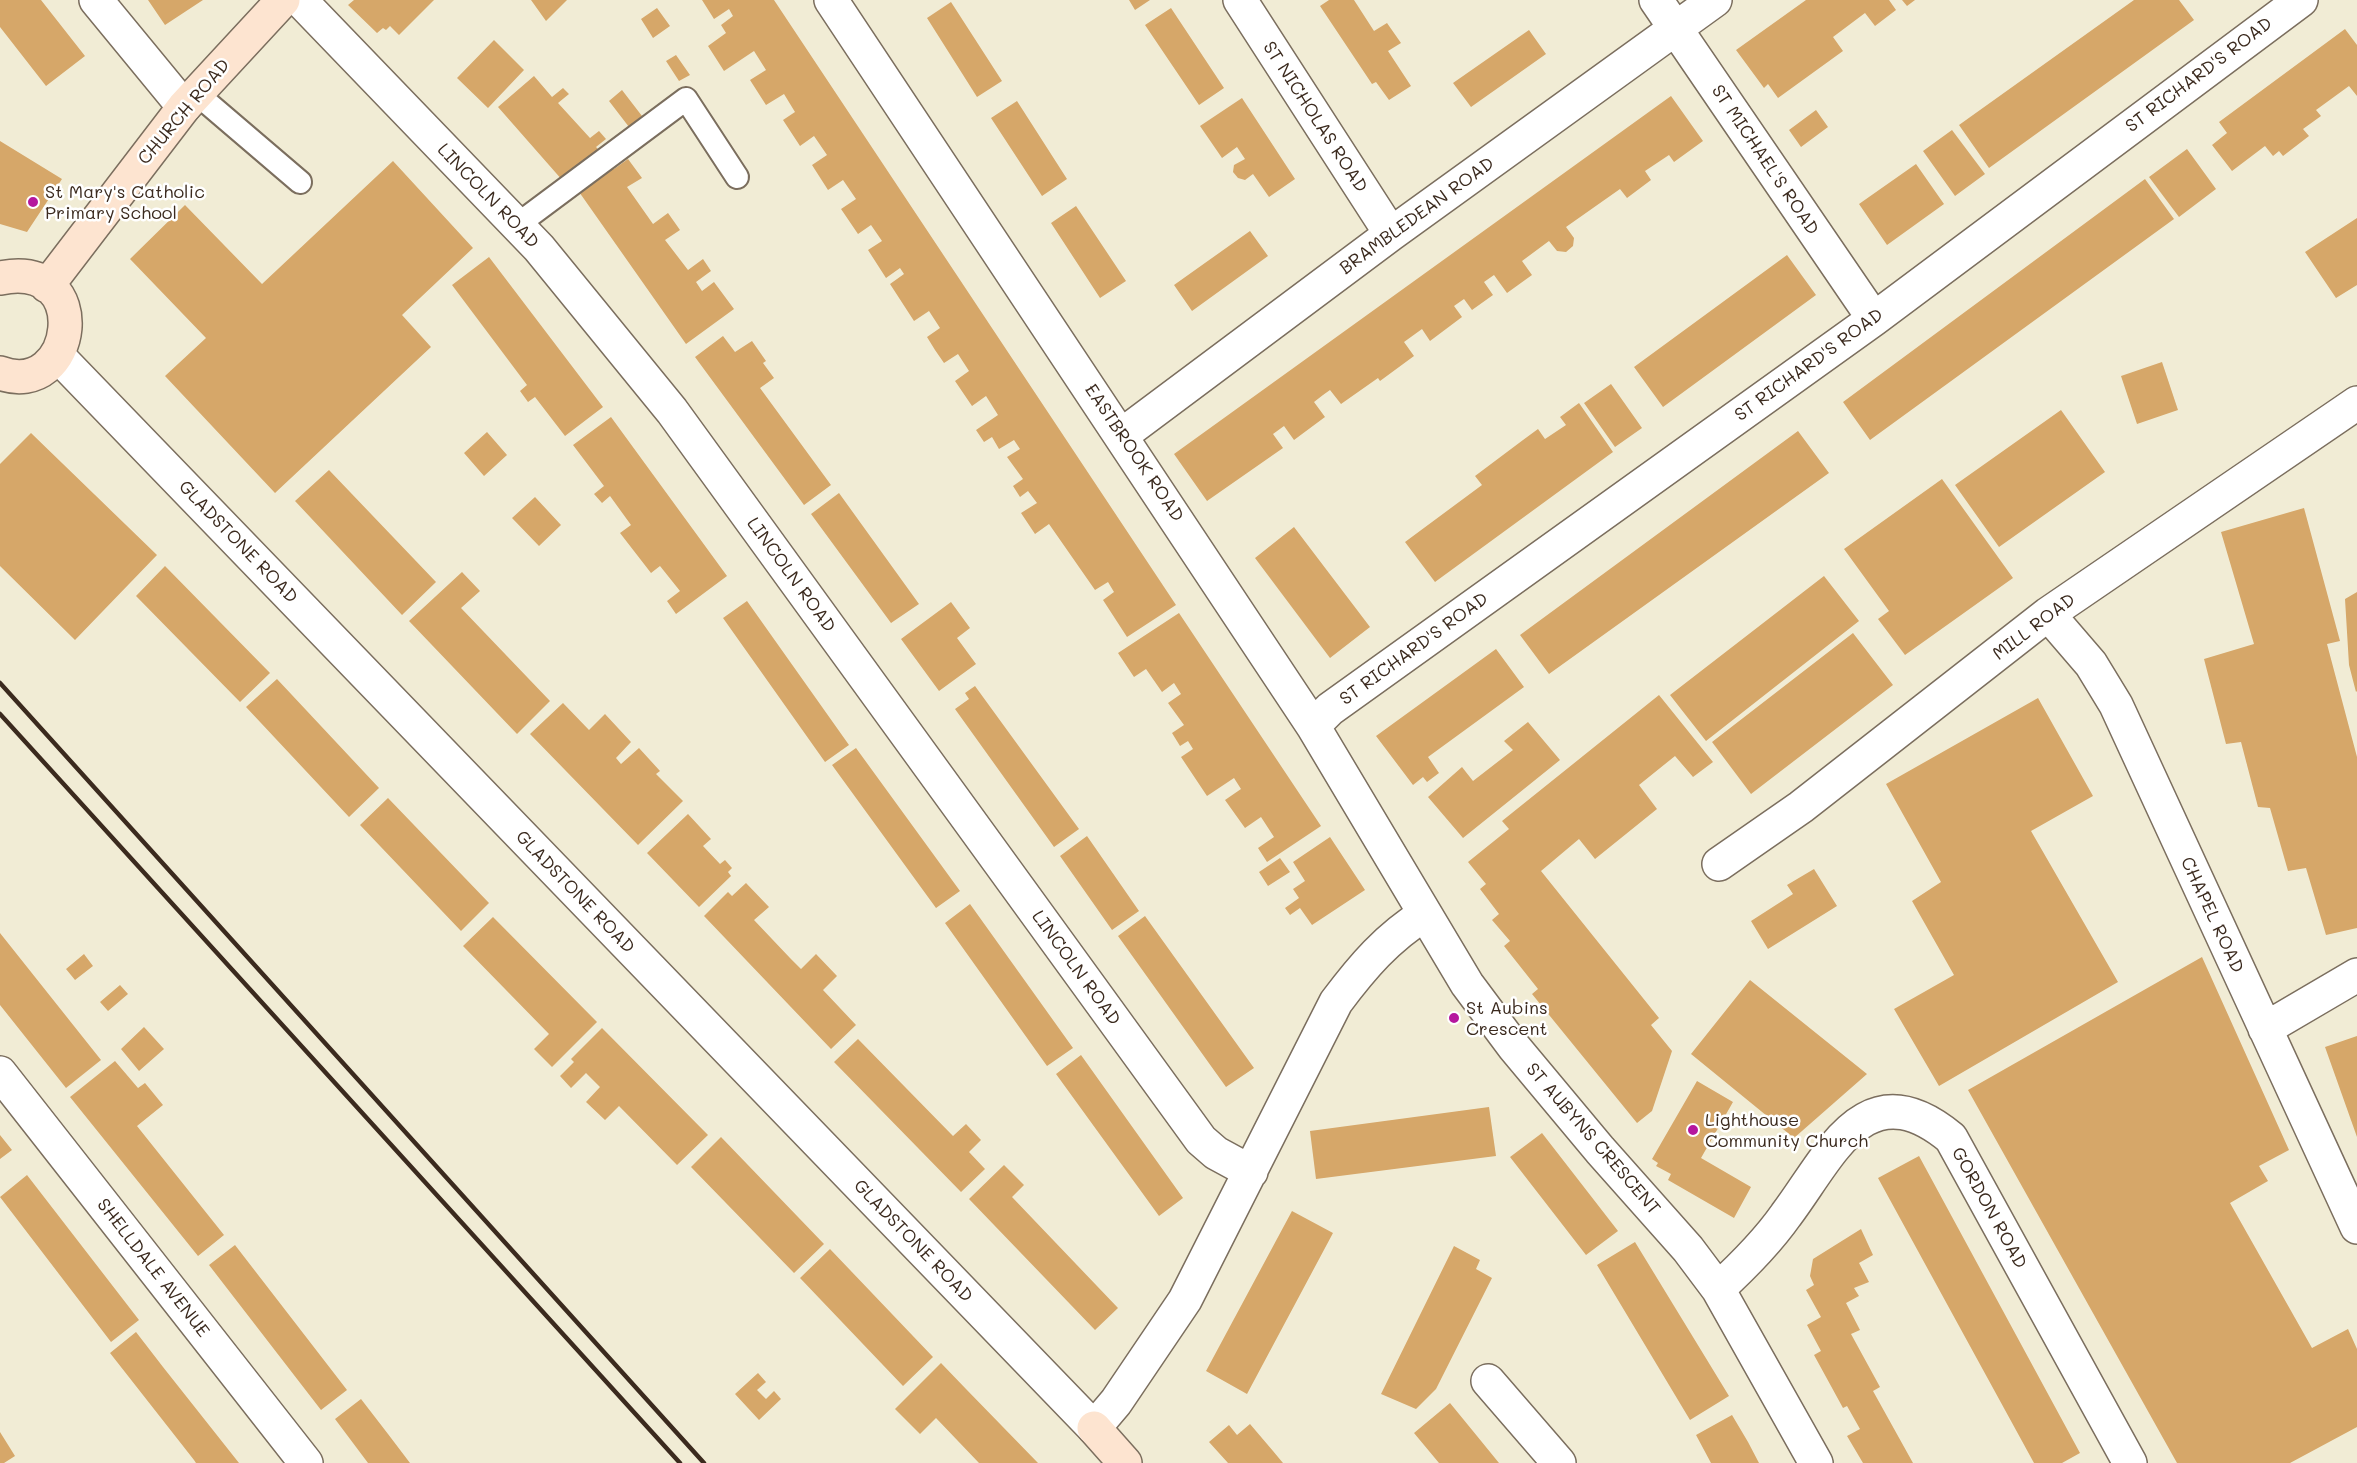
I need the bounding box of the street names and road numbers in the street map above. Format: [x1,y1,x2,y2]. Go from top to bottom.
street label: ST RICHARD'S ROAD [2121,13,2277,137]
street label: ST NICHOLAS ROAD [1258,38,1372,196]
street label: CHURCH ROAD [134,55,234,169]
street label: ST MICHAEL'S ROAD [1707,81,1823,239]
street label: LINCOLN ROAD [433,139,543,253]
street label: BRAMBLEDEAN ROAD [1336,153,1498,279]
street label: ST RICHARD'S ROAD [1731,304,1887,426]
street label: EASTBROOK ROAD [1080,380,1188,526]
street label: GLADSTONE ROAD [174,476,302,608]
street label: LINCOLN ROAD [742,513,840,637]
street label: ST RICHARD'S ROAD [1336,588,1492,710]
street label: MILL ROAD [1989,589,2079,665]
street label: GLADSTONE ROAD [511,826,639,958]
street label: CHAPEL ROAD [2176,854,2248,976]
street label: LINCOLN ROAD [1027,906,1125,1030]
street label: ST AUBYNS CRESCENT [1521,1059,1665,1219]
street label: GORDON ROAD [1947,1144,2031,1272]
street label: GLADSTONE ROAD [849,1175,977,1307]
street label: SHELLDALE AVENUE [92,1194,214,1342]

